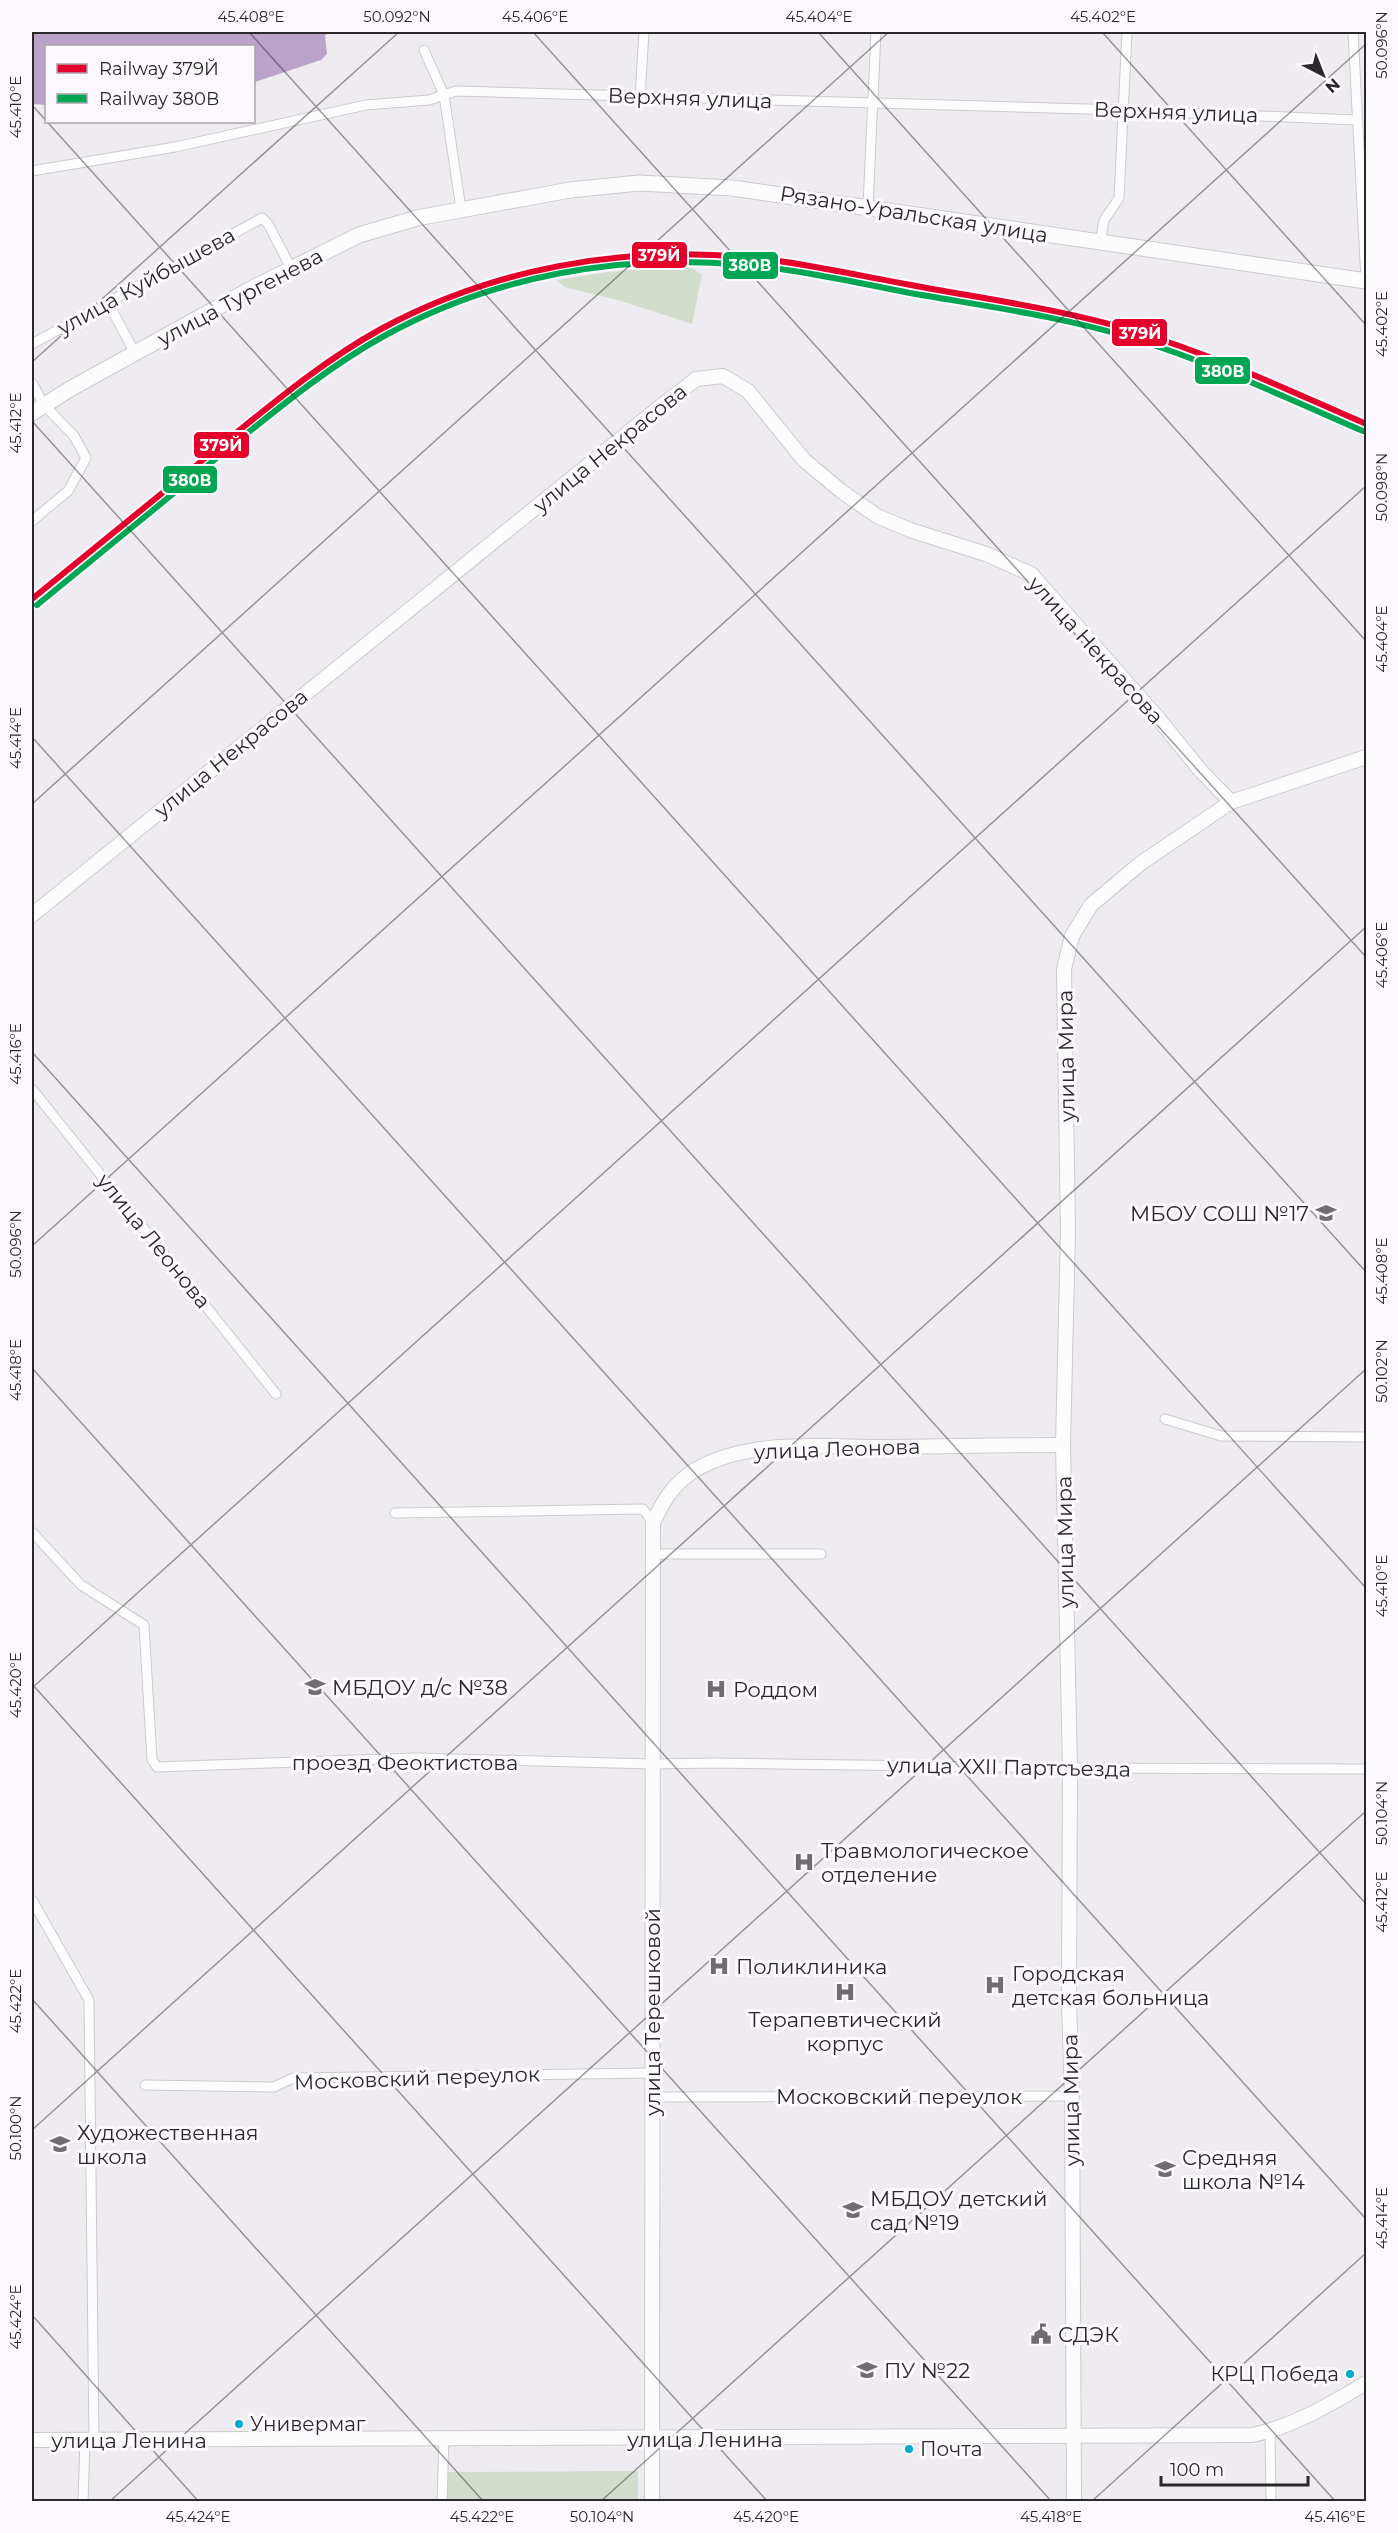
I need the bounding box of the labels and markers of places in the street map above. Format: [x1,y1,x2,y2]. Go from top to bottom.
place label: МБОУ СОШ №17 [1130,1201,1309,1226]
school or university icon: МБОУ СОШ №17 [1314,1201,1338,1225]
school or university icon: МБДОУ д/с №38 [303,1675,327,1699]
place label: МБДОУ д/с №38 [332,1675,508,1700]
hospital icon: Роддом [704,1677,728,1701]
place label: Роддом [733,1677,818,1702]
place label: Травмологическое отделение [821,1838,1029,1887]
hospital icon: Травмологическое отделение [792,1850,816,1874]
hospital icon: Поликлиника [707,1954,731,1978]
place label: Поликлиника [736,1954,887,1979]
place label: Городская детская больница [1012,1961,1209,2010]
hospital icon: Городская детская больница [983,1973,1007,1997]
hospital icon: Терапевтический корпус [833,1980,857,2004]
place label: Терапевтический корпус [748,2007,942,2056]
place label: Художественная школа [77,2120,259,2169]
school or university icon: Художественная школа [48,2132,72,2156]
place label: Средняя школа №14 [1182,2145,1305,2194]
school or university icon: Средняя школа №14 [1153,2157,1177,2181]
place label: МБДОУ детский сад №19 [870,2186,1047,2235]
school or university icon: МБДОУ детский сад №19 [841,2198,865,2222]
public building icon: СДЭК [1029,2322,1053,2346]
place label: СДЭК [1058,2322,1119,2347]
school or university icon: ПУ №22 [855,2358,879,2382]
place label: ПУ №22 [884,2358,970,2383]
place label: КРЦ Победа [1210,2362,1339,2386]
marker: КРЦ Победа [1344,2368,1356,2380]
place label: Универмаг [250,2412,366,2436]
marker: Универмаг [233,2418,245,2430]
place label: Почта [920,2437,982,2461]
marker: Почта [903,2443,915,2455]

